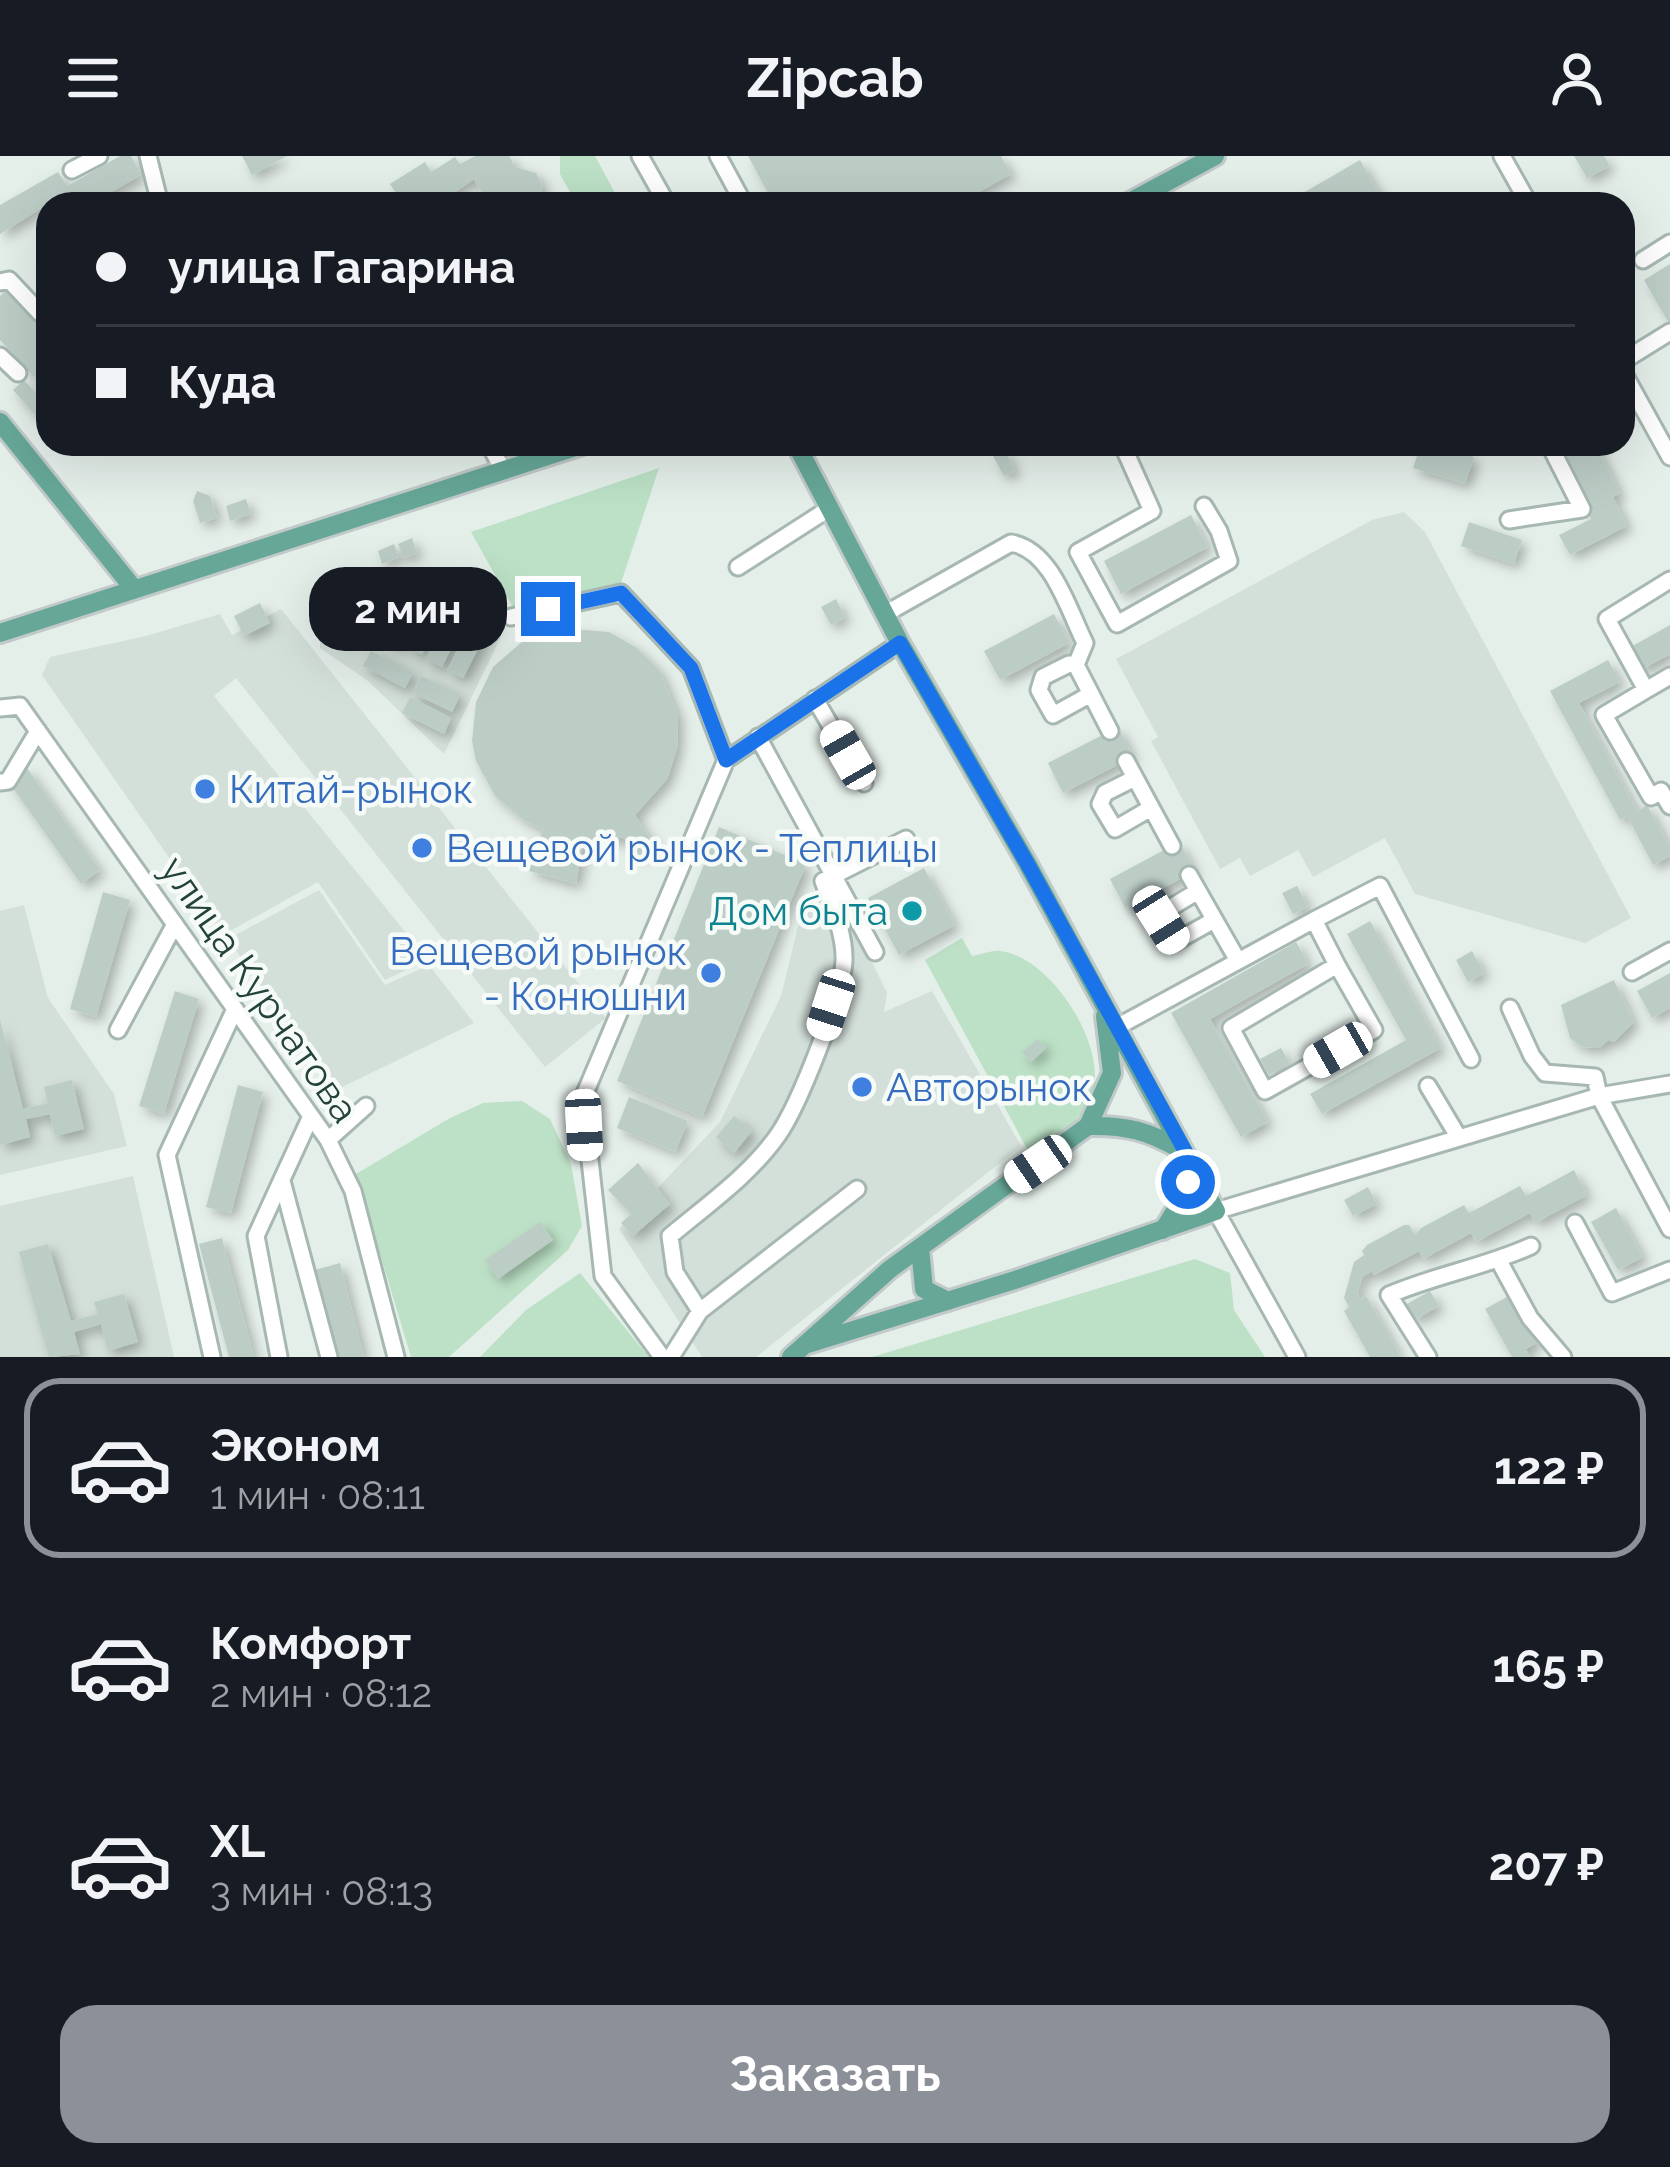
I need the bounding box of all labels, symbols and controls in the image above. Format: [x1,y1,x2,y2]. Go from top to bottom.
icon: menu [60,45,126,111]
icon: person [1544,45,1610,111]
text: Zipcab [746,46,924,110]
text: улица Гагарина [168,241,515,294]
text: Куда [168,356,276,409]
callout: 2 мин [308,567,506,651]
route end [521,582,575,636]
text: 2 мин [354,586,462,632]
car [814,715,882,795]
place label: Китай-рынок [229,766,473,812]
marker: Китай-рынок [192,776,218,802]
place label: Вещевой рынок - Теплицы [446,825,938,871]
marker: Вещевой рынок - Теплицы [409,835,435,861]
street label: улица Курчатова [151,847,369,1131]
car [1127,880,1195,960]
place label: Дом быта [708,888,888,934]
marker: Дом быта [899,898,925,924]
place label: Вещевой рынок - Конюшни [389,928,687,1019]
marker: Вещевой рынок - Конюшни [698,960,724,986]
car [803,965,859,1045]
car [1298,1016,1378,1084]
place label: Авторынок [886,1064,1092,1110]
marker: Авторынок [849,1074,875,1100]
car [564,1088,604,1162]
car [998,1129,1078,1199]
route start [1161,1155,1215,1209]
icon: car [66,1414,174,1522]
text: Эконом [210,1419,381,1472]
text: 122 ₽ [1494,1442,1604,1495]
text: 1 мин · 08:11 [210,1472,425,1518]
icon: car [66,1612,174,1720]
text: Комфорт [210,1617,411,1670]
text: 165 ₽ [1493,1640,1604,1693]
text: 2 мин · 08:12 [210,1670,432,1716]
icon: car [66,1810,174,1918]
text: XL [210,1815,265,1868]
text: 207 ₽ [1489,1838,1604,1891]
text: 3 мин · 08:13 [210,1868,433,1914]
button: Заказать [60,2005,1610,2143]

